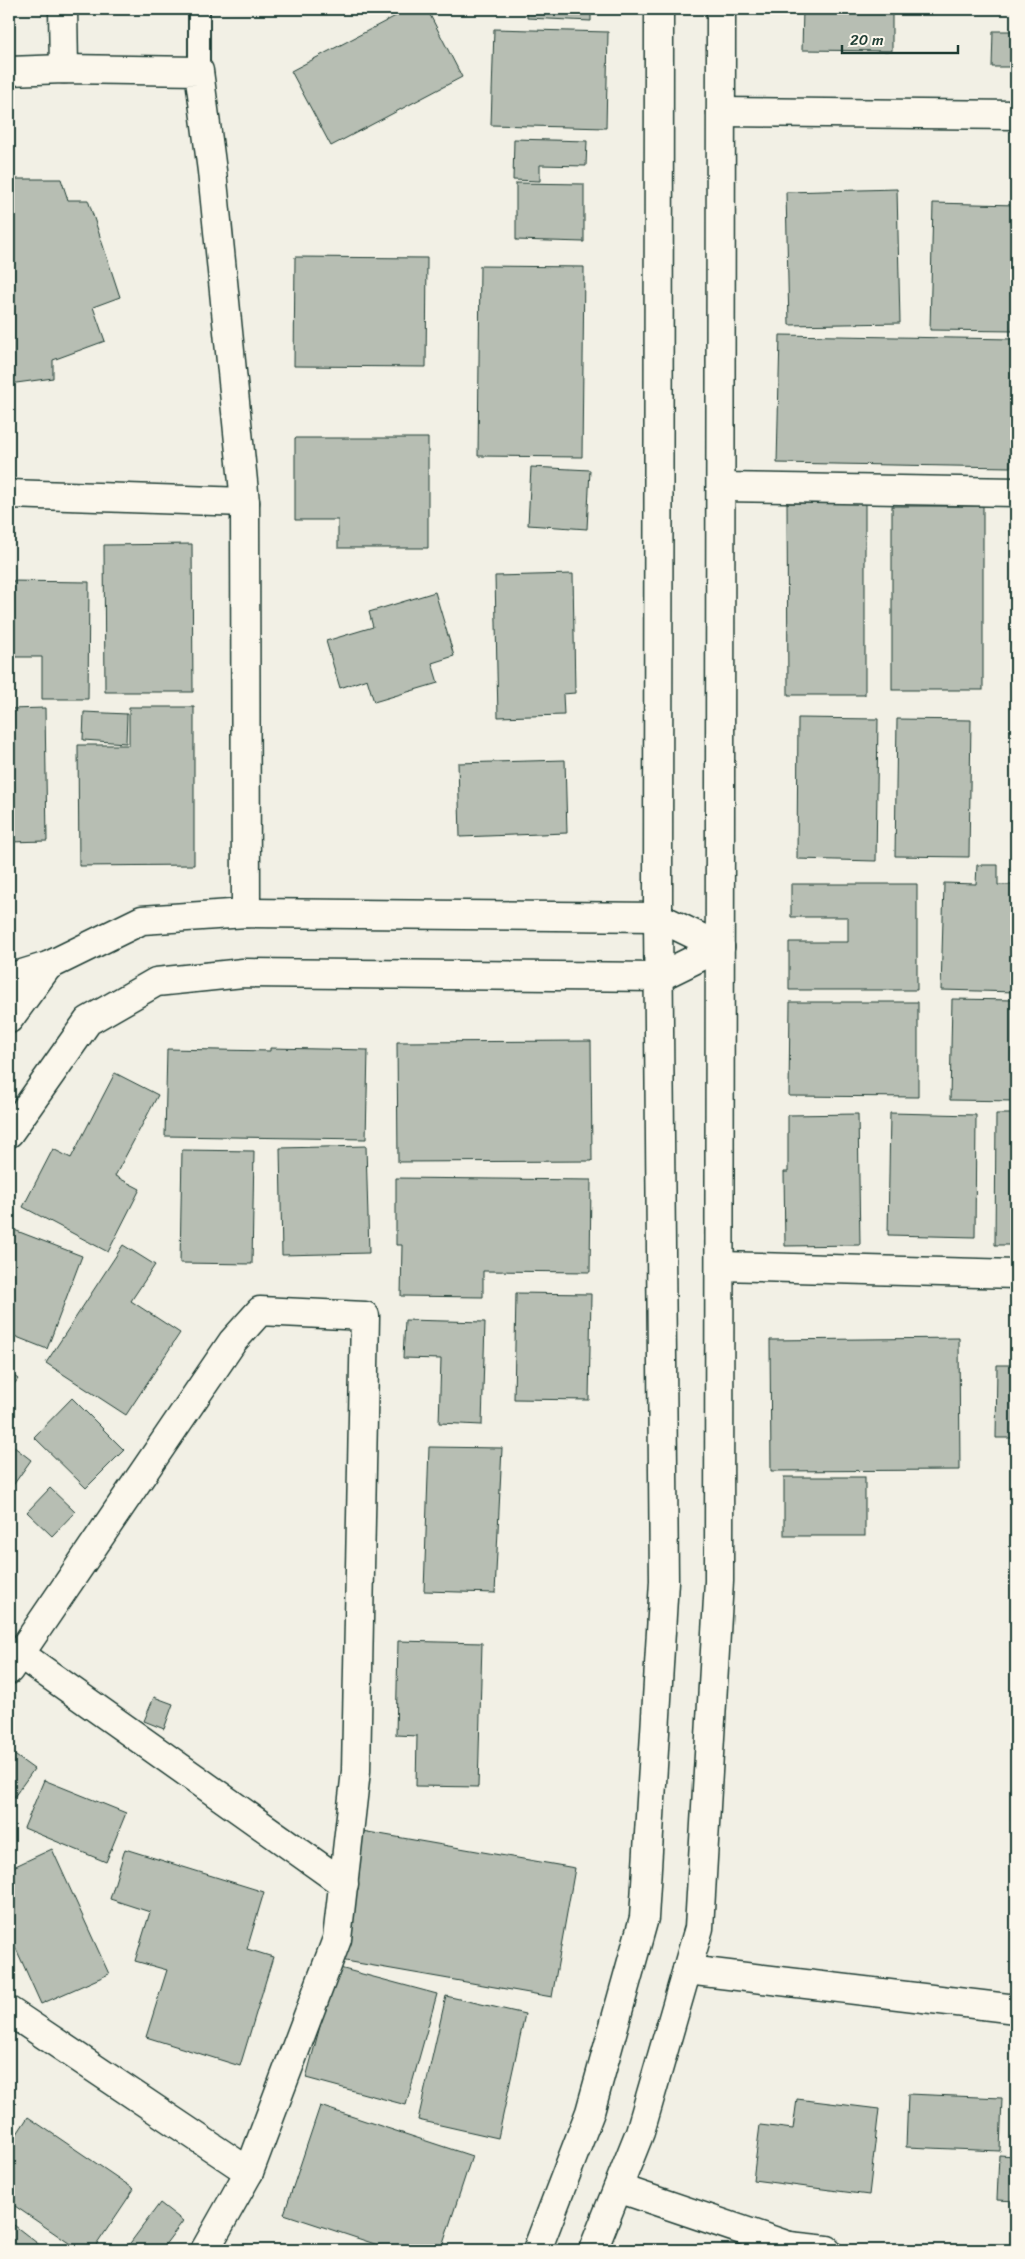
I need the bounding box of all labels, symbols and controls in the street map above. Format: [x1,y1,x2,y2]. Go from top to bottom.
scale bar [842,22,959,54]
text: 20 m [850,27,884,53]

